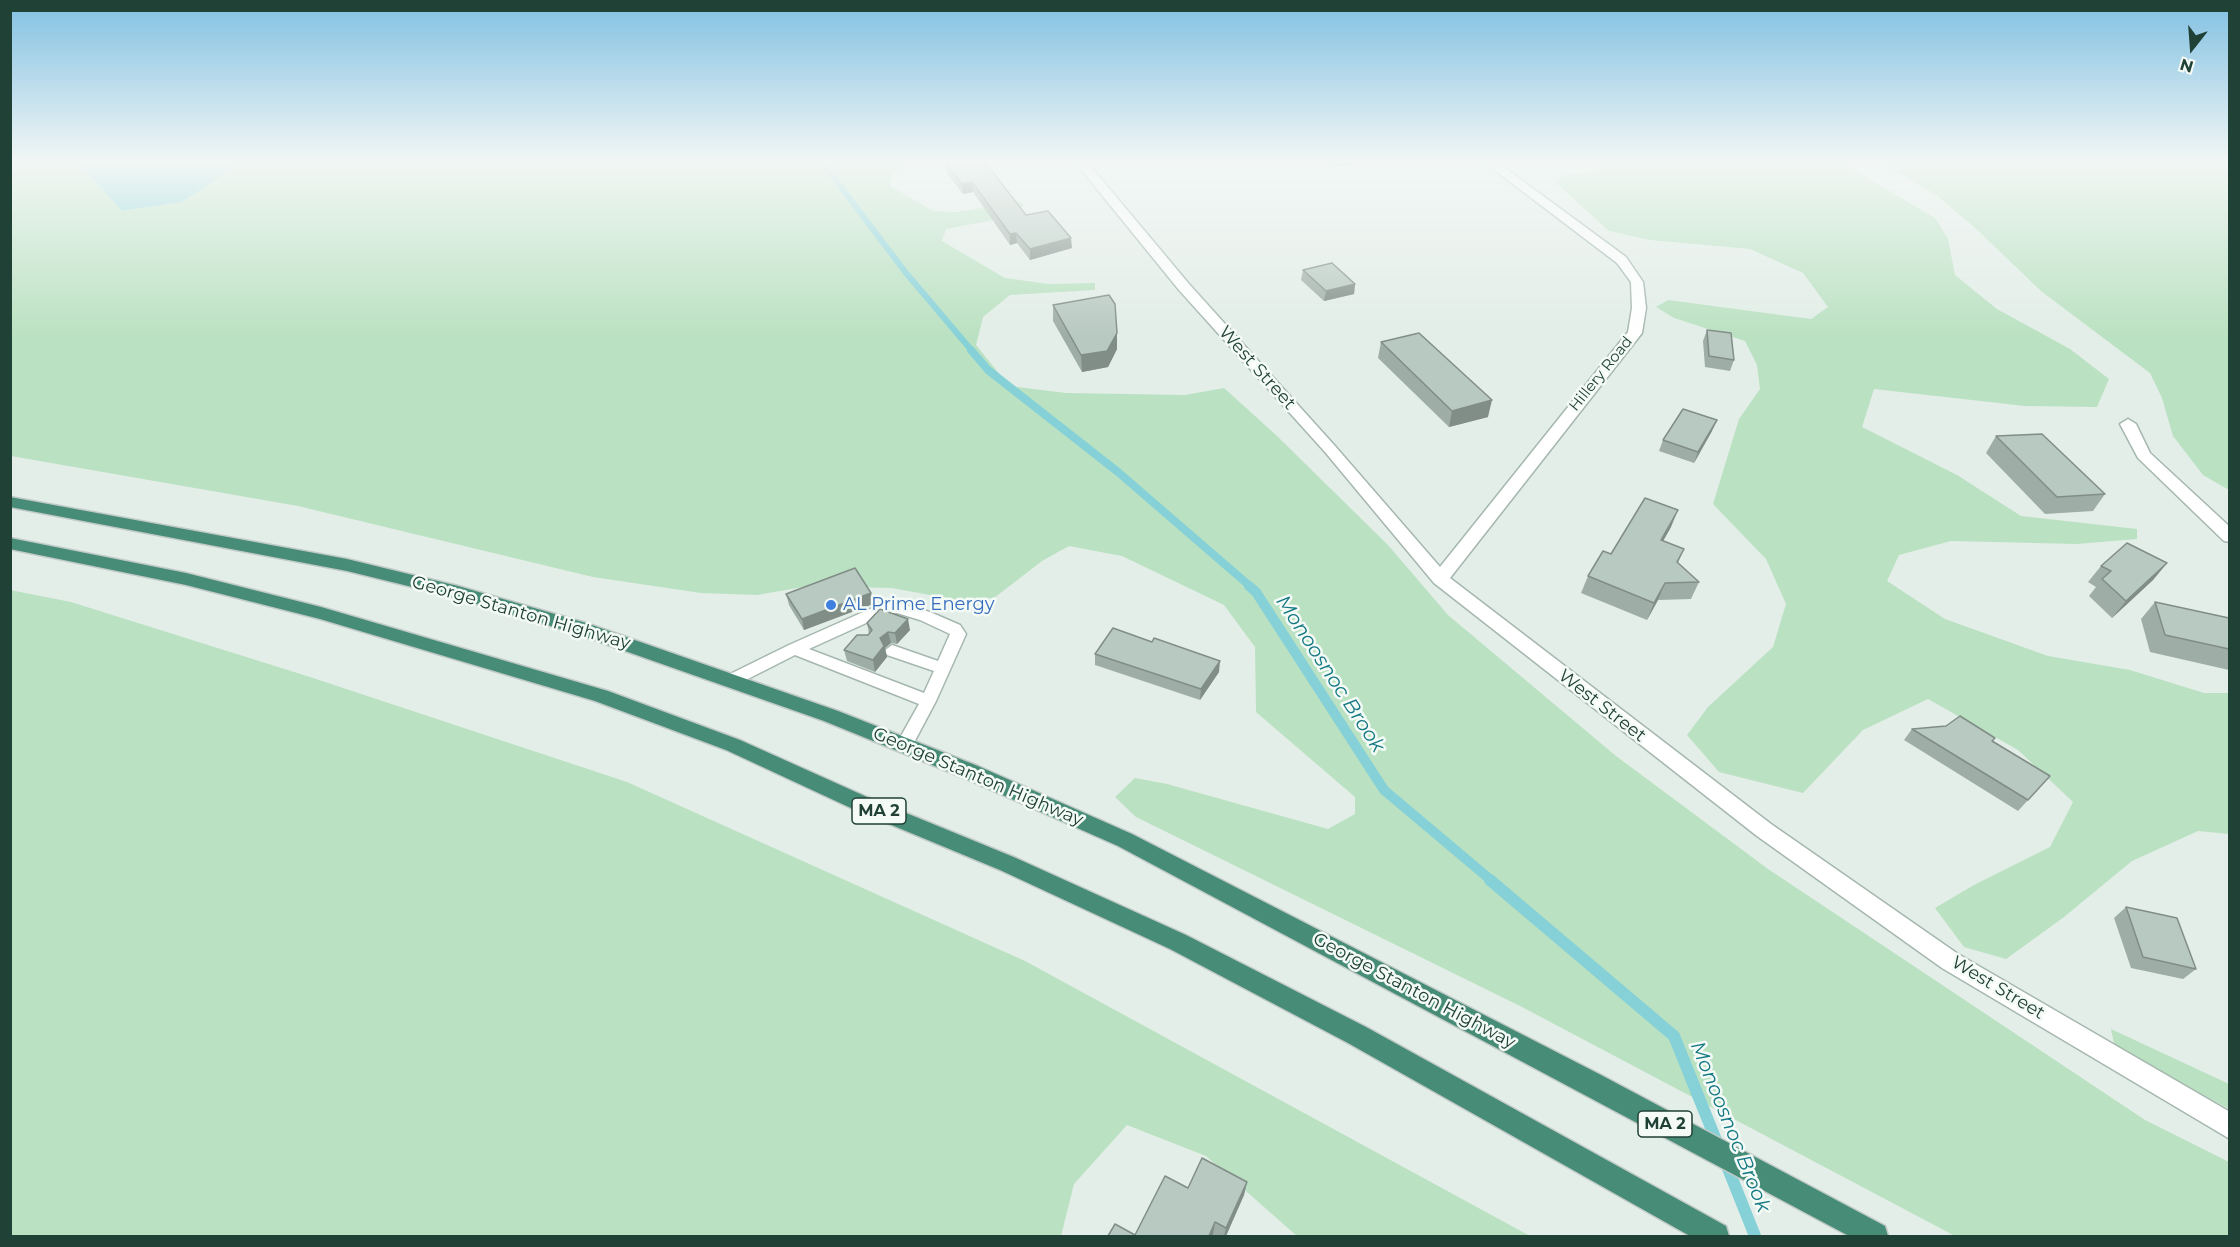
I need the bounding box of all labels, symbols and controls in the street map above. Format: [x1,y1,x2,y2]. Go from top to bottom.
north arrow [2162,18,2222,78]
text: N [2178,55,2196,77]
street label: West Street [1214,322,1300,414]
street label: Hillery Road [1566,333,1636,415]
street label: George Stanton Highway [409,571,633,655]
water label: Monoosnoc Brook [1270,591,1390,757]
place label: AL Prime Energy [843,594,994,616]
marker: AL Prime Energy [824,598,838,612]
street label: West Street [1554,665,1650,747]
street label: George Stanton Highway [870,723,1086,831]
road number: MA 2 [852,798,906,824]
street label: George Stanton Highway [1309,928,1519,1054]
street label: West Street [1947,952,2049,1024]
water label: Monoosnoc Brook [1685,1038,1775,1216]
road number: MA 2 [1638,1111,1692,1137]

